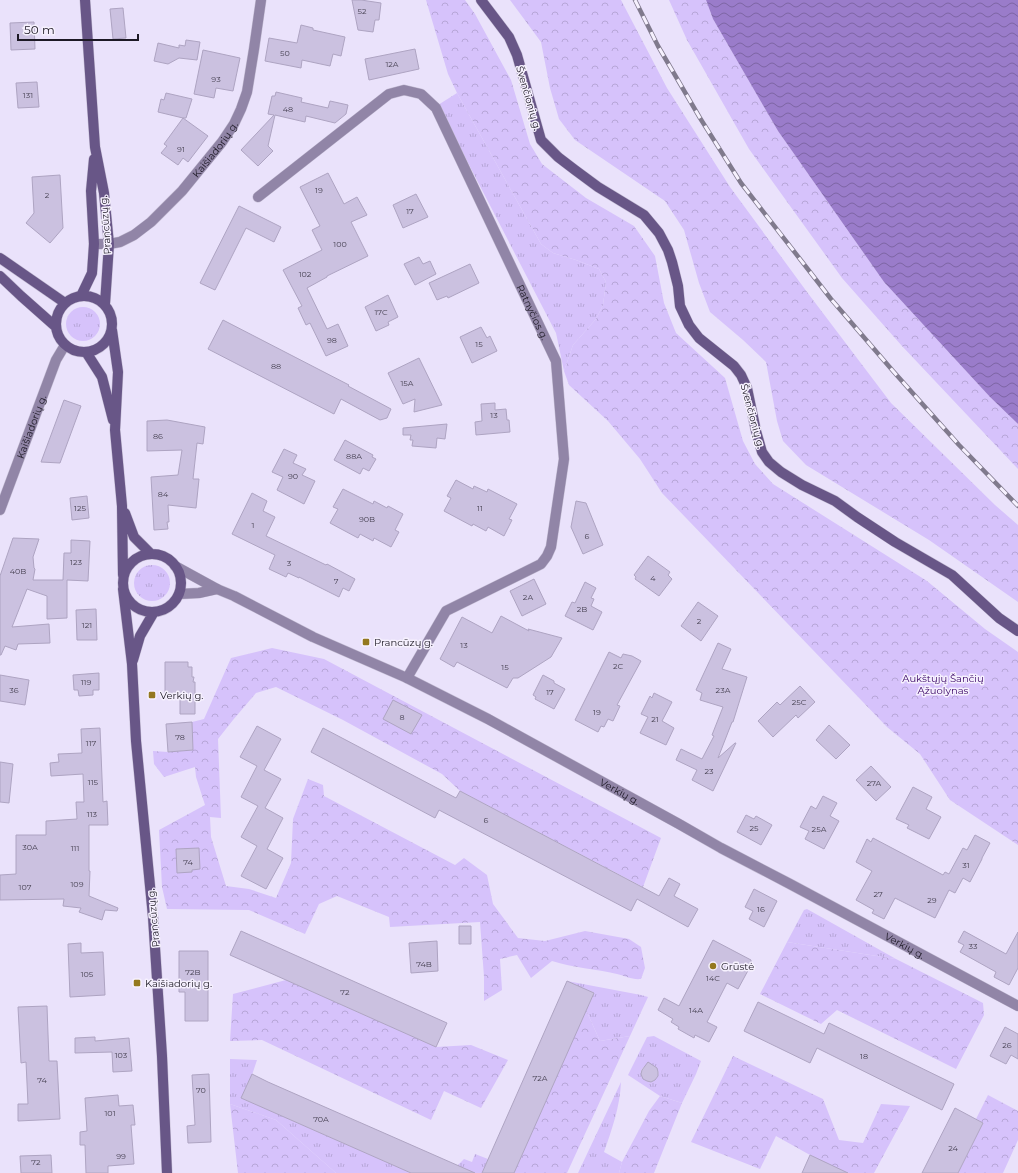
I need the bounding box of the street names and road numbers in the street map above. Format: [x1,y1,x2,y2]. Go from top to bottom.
street label: Švenčionių g. [513,64,544,132]
street label: Kaišiadorių g. [190,120,241,180]
street label: Prancūzų g. [97,195,114,255]
street label: Ratnyčios g. [514,282,551,342]
street label: Švenčionių g. [738,382,767,450]
street label: Kaišiadorių g. [14,393,49,461]
street label: Verkių g. [597,776,642,808]
street label: Prancūzų g. [144,888,163,948]
street label: Verkių g. [882,930,927,962]

